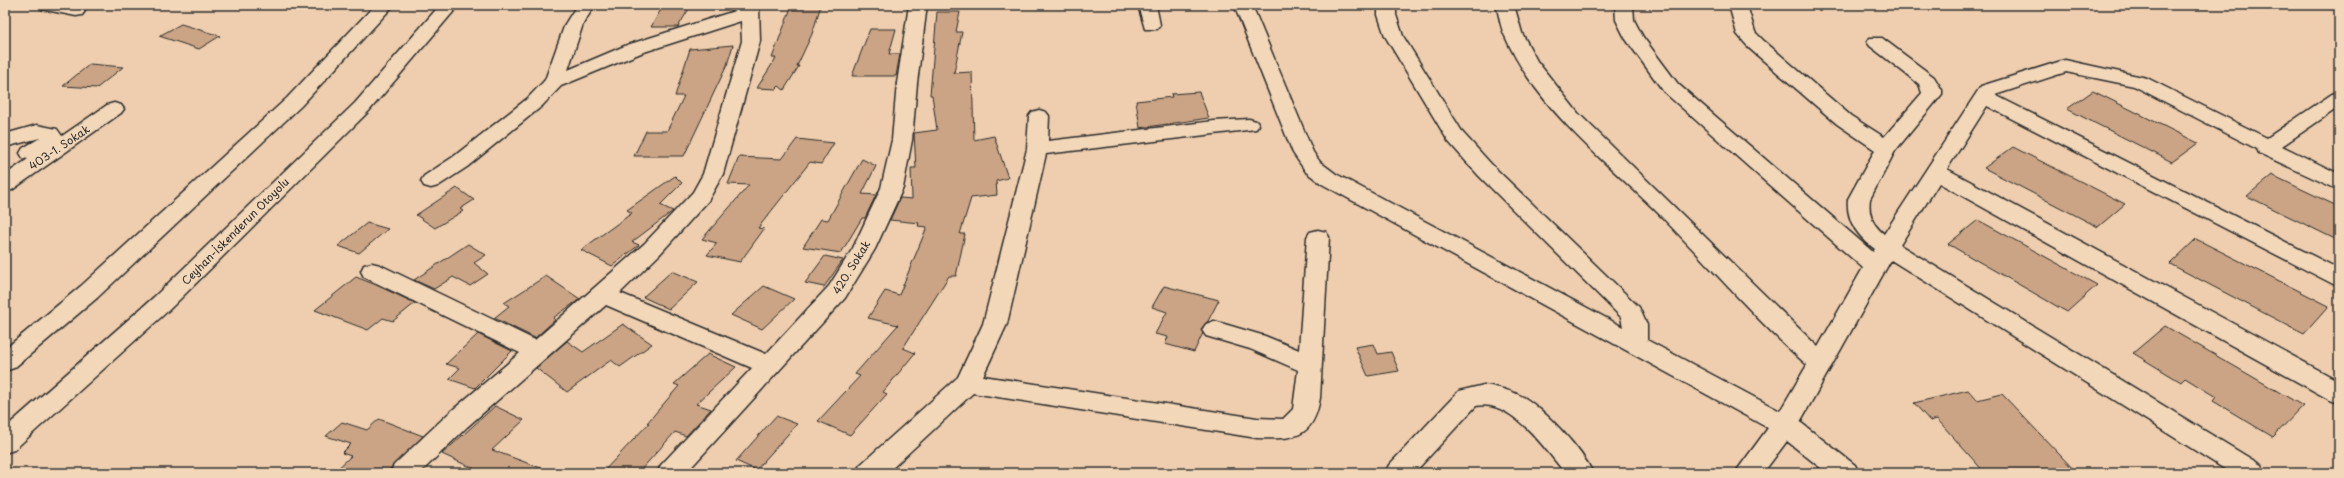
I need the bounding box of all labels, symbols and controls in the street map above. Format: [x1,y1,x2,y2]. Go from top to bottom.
street label: 403-1. Sokak [25,120,94,174]
street label: Ceyhan-İskenderun Otoyolu [177,173,293,289]
street label: 420. Sokak [828,236,875,297]

